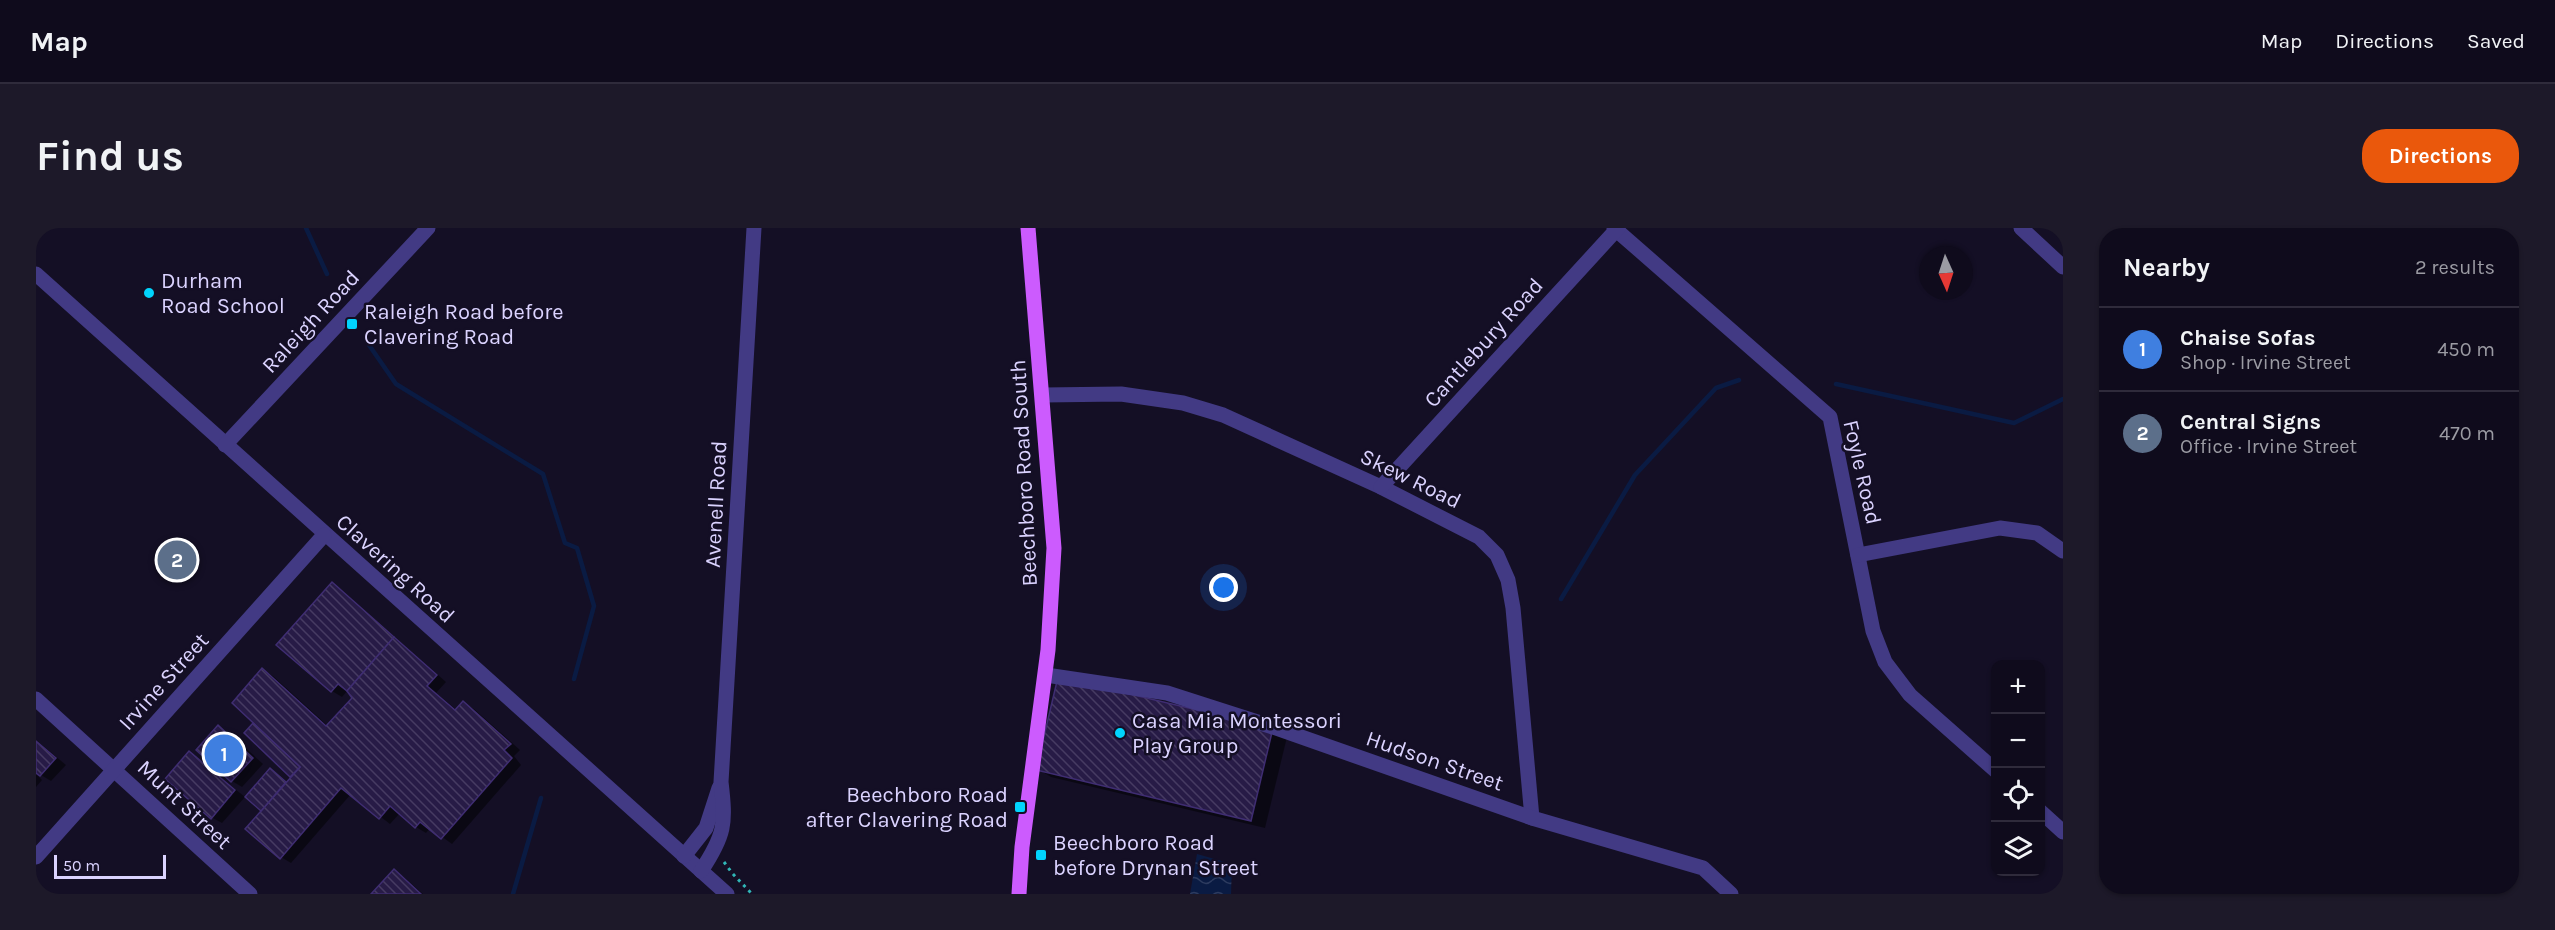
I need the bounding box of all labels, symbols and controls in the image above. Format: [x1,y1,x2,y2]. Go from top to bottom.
text: Map [30,25,88,58]
text: Map [2261,29,2302,53]
text: Directions [2335,29,2434,53]
text: Saved [2467,29,2525,53]
button: Directions [2362,129,2519,183]
text: Find us [36,131,184,181]
north arrow [1919,246,1973,300]
text: Nearby [2123,252,2210,283]
text: 2 results [2415,256,2495,279]
street label: Raleigh Road [256,265,365,379]
place label: Durham Road School [161,268,285,319]
street label: Cantlebury Road [1419,273,1549,413]
marker: Durham Road School [142,286,156,300]
place label: Raleigh Road before Clavering Road [364,299,564,350]
marker: Raleigh Road before Clavering Road [345,317,359,331]
text: Chaise Sofas [2180,325,2316,351]
text: 1 [2139,338,2146,361]
text: 450 m [2437,338,2495,361]
text: Shop · Irvine Street [2180,351,2351,374]
street label: Beechboro Road South [1005,359,1043,587]
text: Central Signs [2180,409,2321,435]
street label: Foyle Road [1837,417,1887,527]
text: 2 [2136,422,2149,445]
text: 470 m [2439,422,2495,445]
text: Office · Irvine Street [2180,435,2357,458]
street label: Avenell Road [700,440,732,568]
street label: Skew Road [1356,443,1465,514]
street label: Clavering Road [331,509,460,629]
pin: 2 [158,538,196,582]
your location [1209,573,1238,602]
street label: Irvine Street [113,628,214,736]
map controls [1991,660,2045,876]
button: + [1991,660,2045,714]
place label: Casa Mia Montessori Play Group [1132,708,1342,759]
button: − [1991,714,2045,768]
street label: Hudson Street [1363,725,1507,797]
marker: Casa Mia Montessori Play Group [1113,726,1127,740]
pin: 1 [204,732,243,776]
street label: Munt Street [132,755,237,855]
button: locate [1991,768,2045,822]
place label: Beechboro Road after Clavering Road [805,782,1008,833]
marker: Beechboro Road after Clavering Road [1013,800,1027,814]
button: layers [1991,822,2045,876]
place label: Beechboro Road before Drynan Street [1053,830,1258,881]
marker: Beechboro Road before Drynan Street [1034,848,1048,862]
scale bar [54,852,166,880]
text: 50 m [63,856,100,875]

